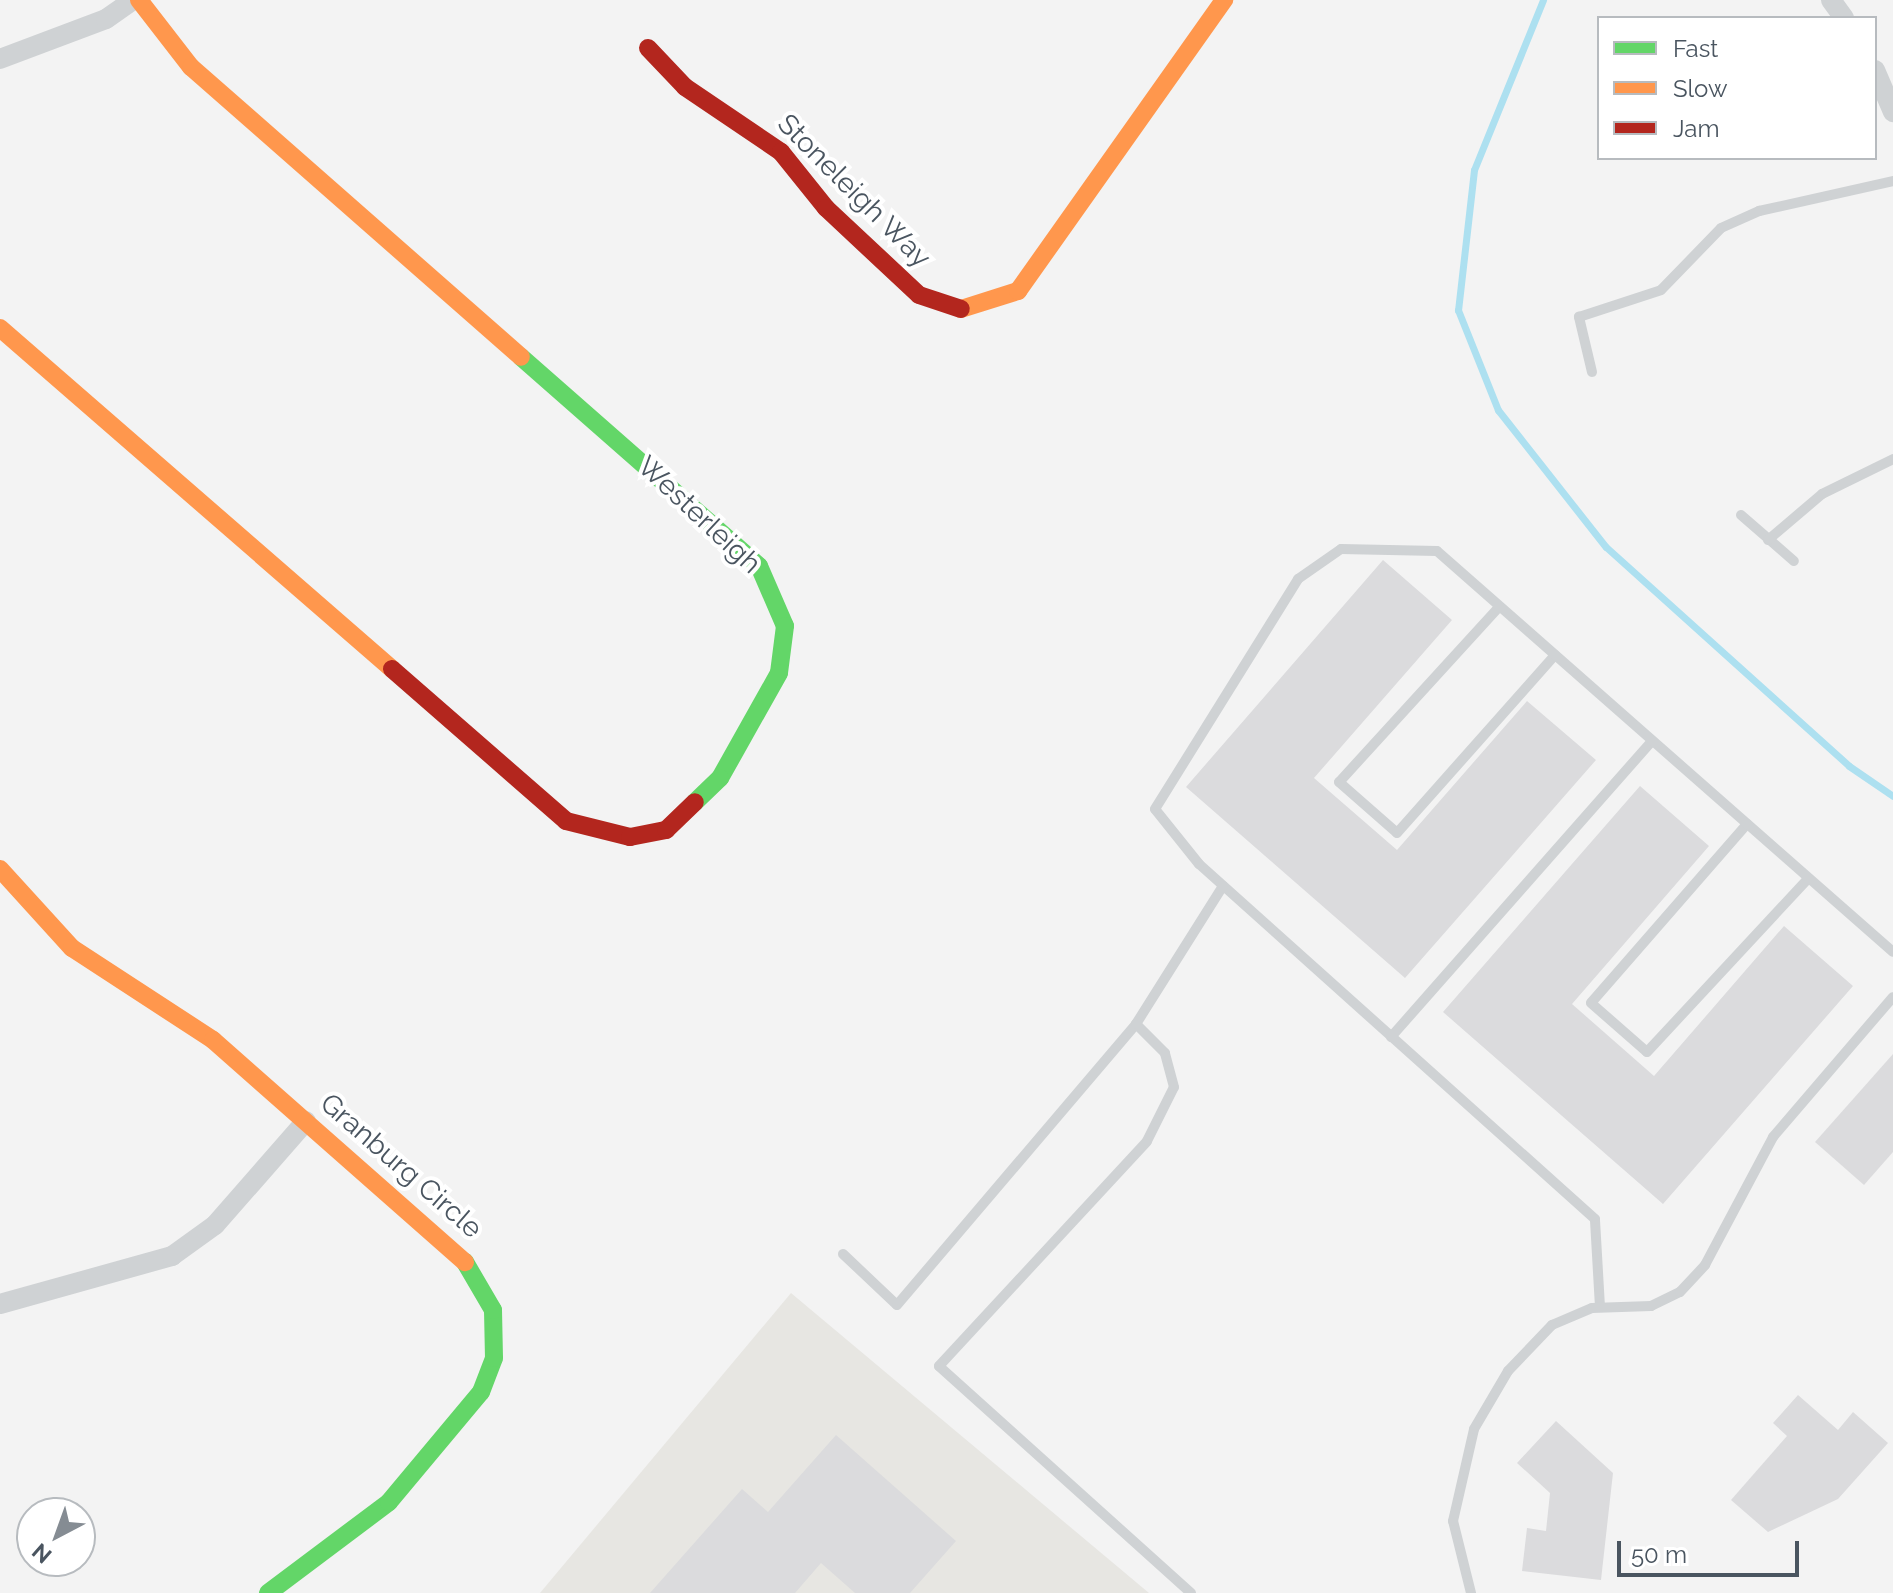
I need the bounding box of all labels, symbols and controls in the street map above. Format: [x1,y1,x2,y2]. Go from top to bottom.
legend [1597,16,1877,160]
text: Fast [1673,34,1718,63]
text: Slow [1673,74,1727,103]
street label: Stoneleigh Way [770,107,938,275]
text: Jam [1673,114,1719,143]
street label: Westerleigh [630,449,768,581]
street label: Granburg Circle [313,1087,489,1245]
north arrow [16,1497,96,1577]
scale bar [1621,1525,1803,1575]
text: N [27,1538,56,1569]
text: 50 m [1631,1540,1687,1569]

